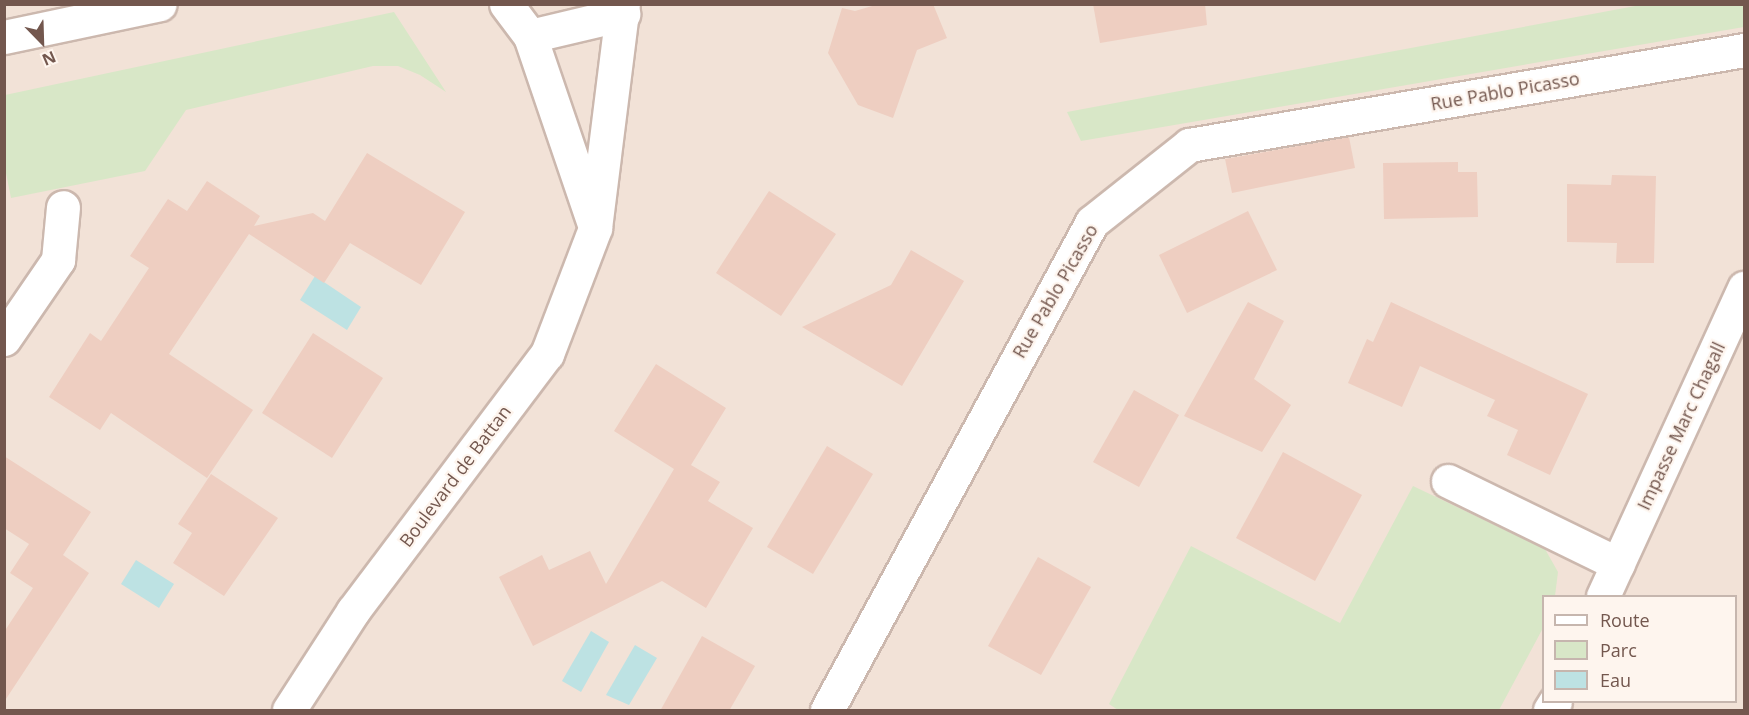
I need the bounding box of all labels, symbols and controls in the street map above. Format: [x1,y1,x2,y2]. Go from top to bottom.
north arrow [12,12,72,72]
text: N [39,46,59,71]
street label: Rue Pablo Picasso [1429,67,1581,115]
street label: Rue Pablo Picasso [1008,220,1102,362]
street label: Impasse Marc Chagall [1633,339,1729,513]
street label: Boulevard de Battan [395,401,515,551]
legend [1542,595,1737,703]
text: Route [1600,608,1650,632]
text: Parc [1600,638,1637,662]
text: Eau [1600,668,1631,692]

